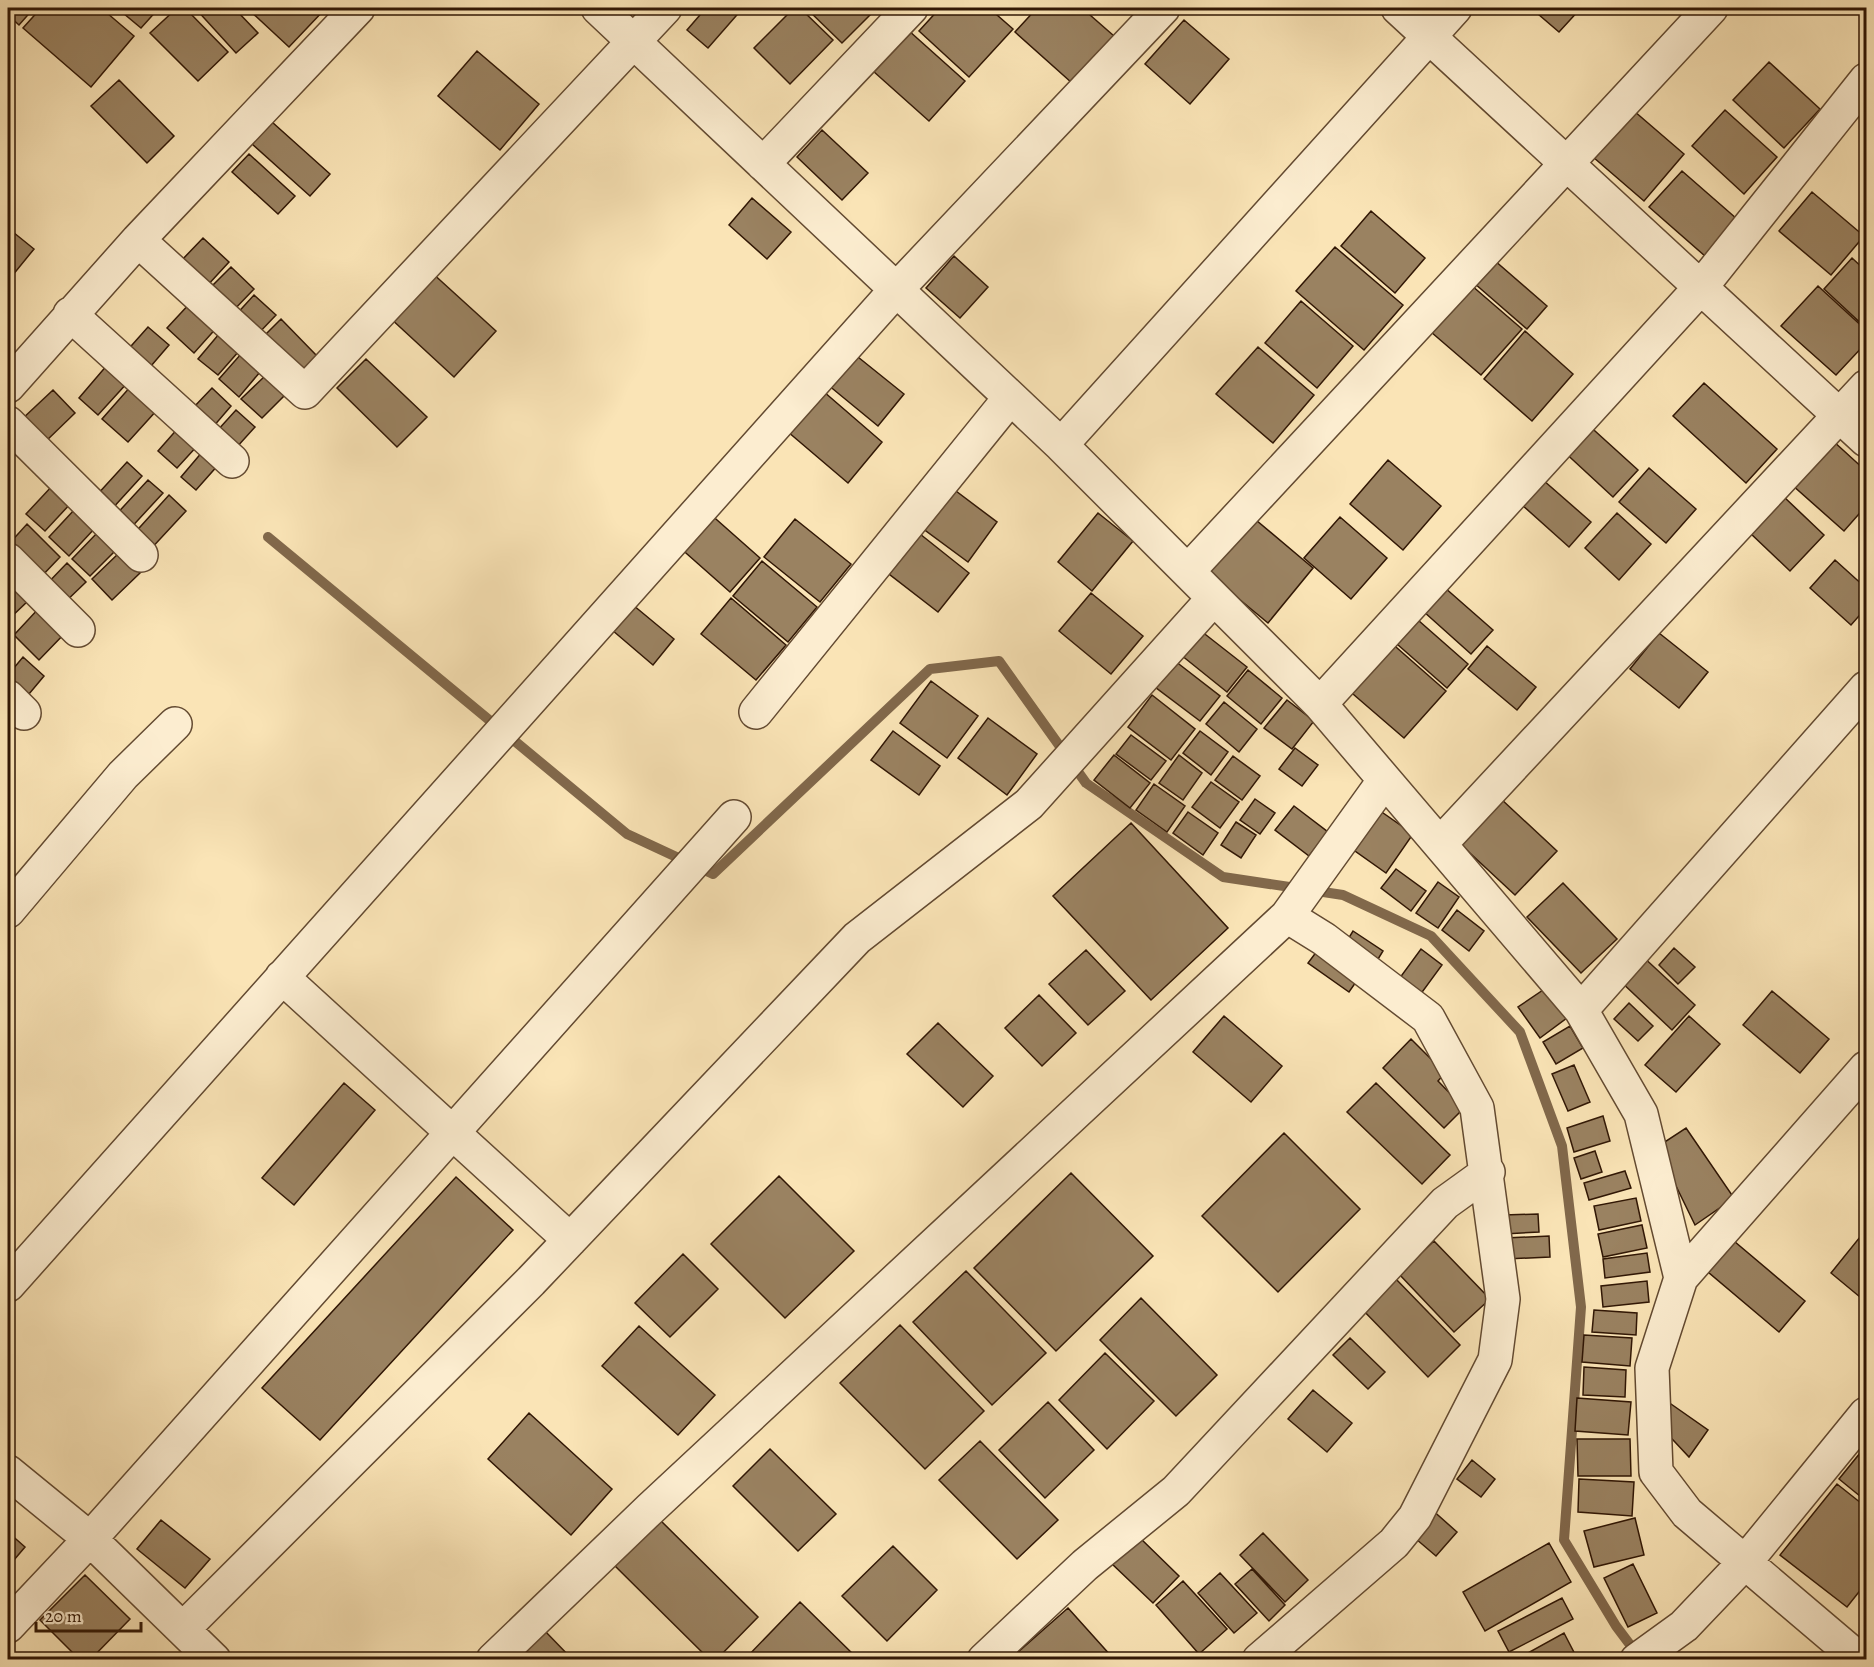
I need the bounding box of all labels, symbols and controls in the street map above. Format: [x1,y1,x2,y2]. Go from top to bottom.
scale bar [36,1595,141,1633]
text: 20 m [45,1604,82,1628]

